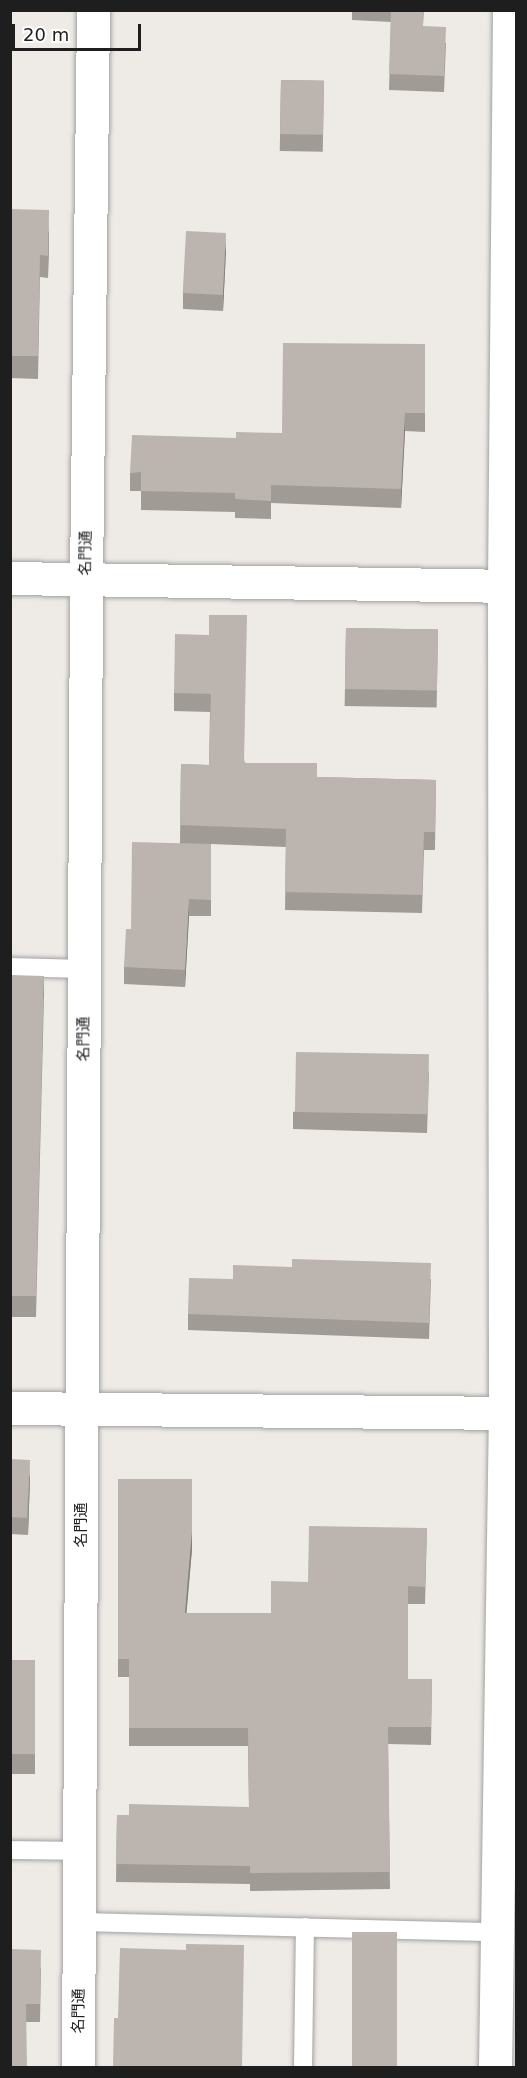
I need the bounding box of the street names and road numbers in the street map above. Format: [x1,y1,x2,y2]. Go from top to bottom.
street label: 名門通 [77,530,95,576]
street label: 名門通 [75,1017,93,1061]
street label: 名門通 [73,1503,91,1547]
street label: 名門通 [70,1988,88,2034]

